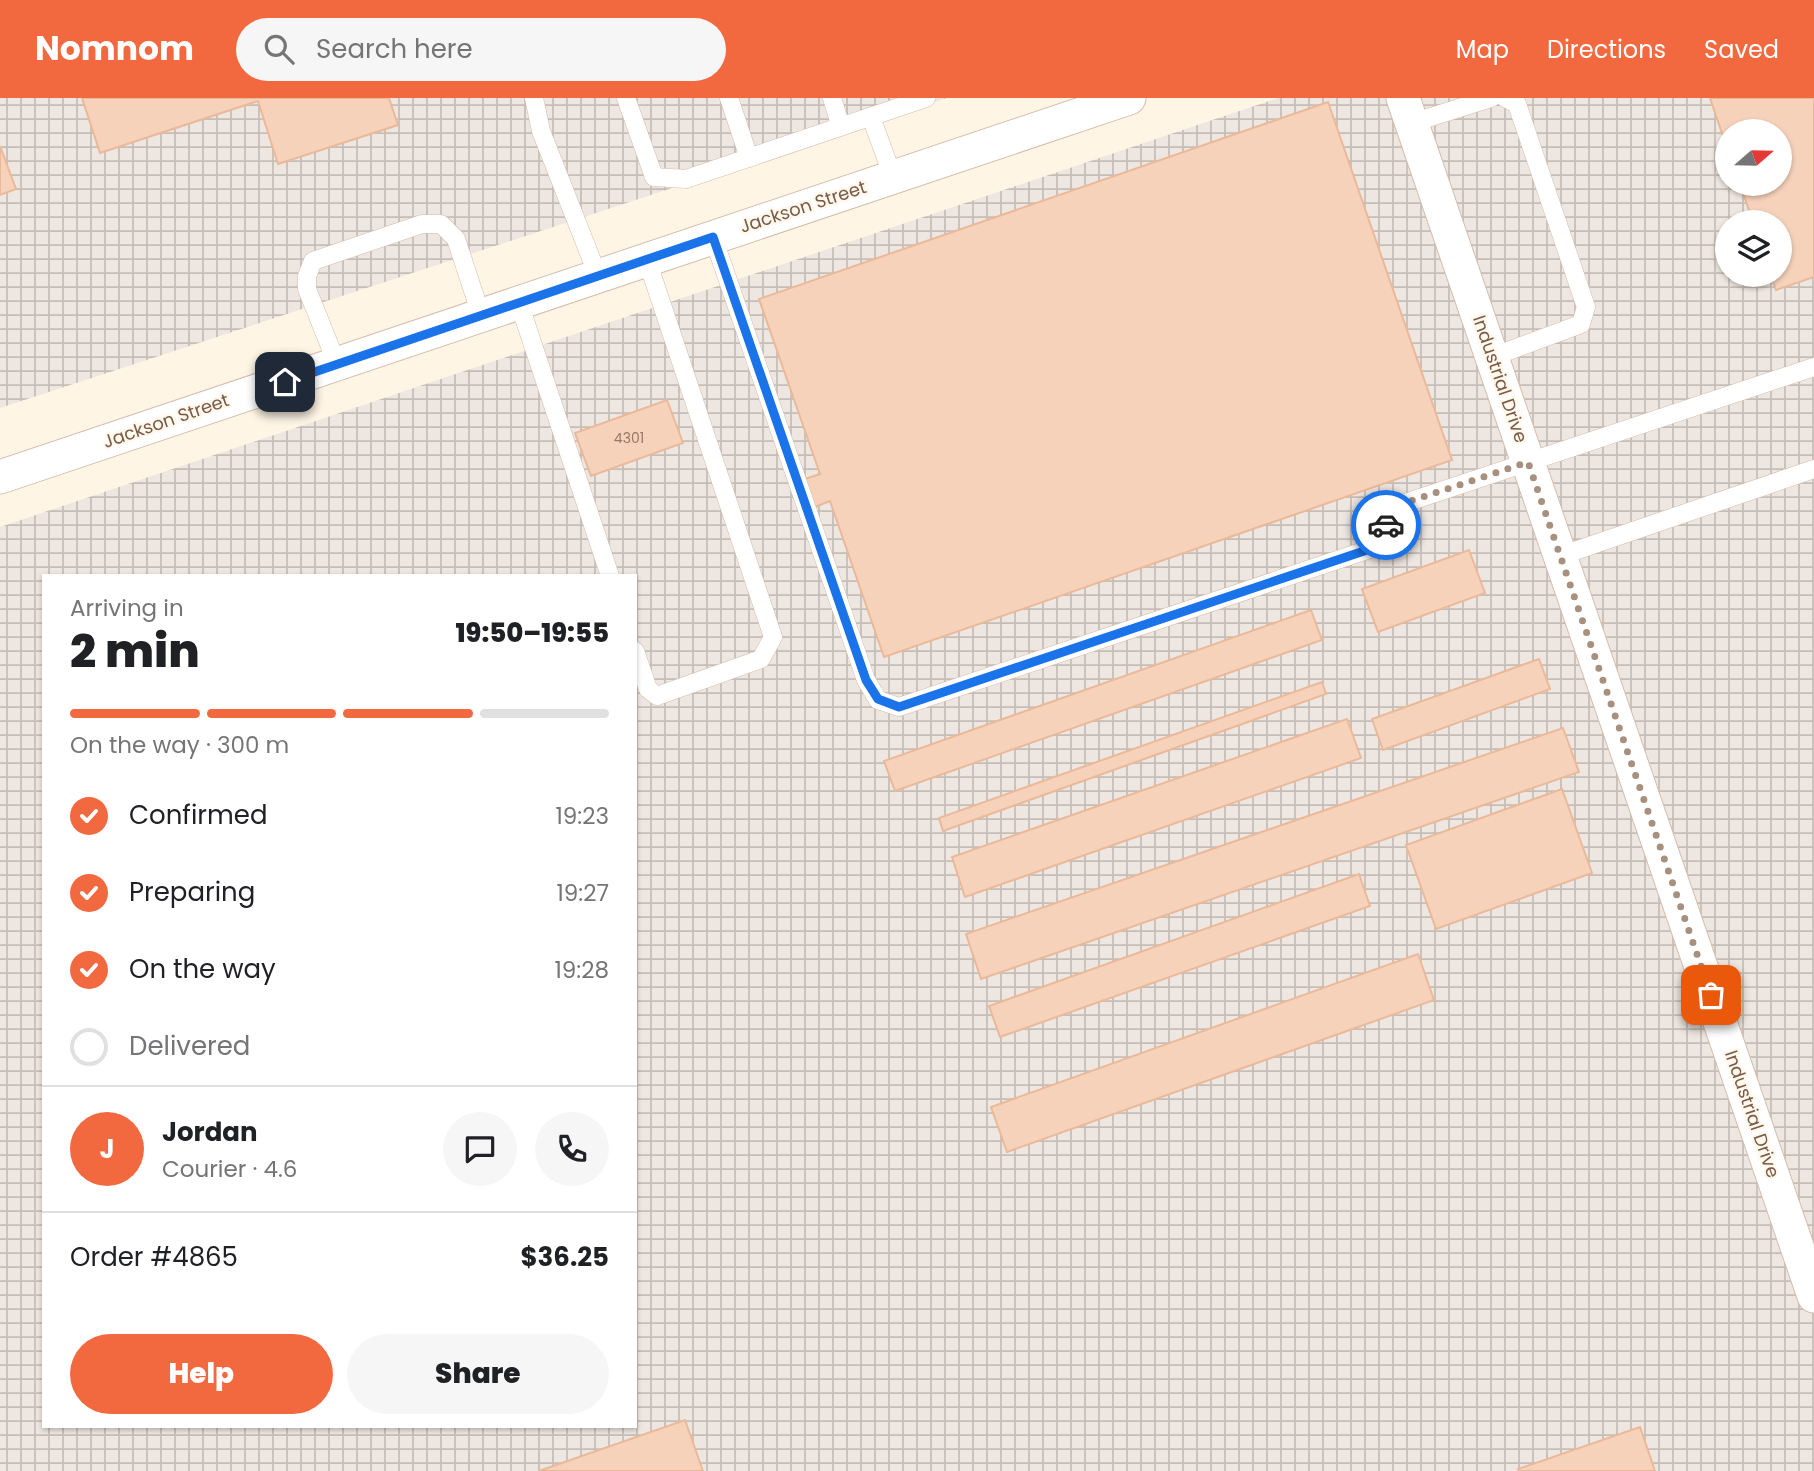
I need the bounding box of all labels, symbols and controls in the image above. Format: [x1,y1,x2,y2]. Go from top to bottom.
search box [236,18,726,81]
text: Nomnom [35,25,194,72]
icon: search [260,30,298,68]
text: Search here [316,31,473,67]
text: Map [1456,33,1509,66]
text: Directions [1547,33,1666,66]
text: Saved [1704,33,1779,66]
north arrow [1715,119,1792,196]
map controls [1715,119,1792,287]
street label: Jackson Street [736,174,869,239]
button: layers [1715,210,1792,287]
street label: Industrial Drive [1467,312,1534,446]
pin [255,352,315,412]
icon: home [266,363,304,401]
street label: Jackson Street [99,387,232,454]
house number: 4301 [614,428,644,448]
courier [1351,490,1421,560]
icon: car [1367,506,1405,544]
text: Arriving in [70,592,184,624]
text: 19:50–19:55 [456,615,609,651]
text: 2 min [70,619,200,683]
text: On the way · 300 m [70,729,289,761]
icon: check [70,797,108,835]
text: Confirmed [129,797,267,833]
text: 19:23 [555,800,609,832]
icon: check [70,874,108,912]
text: Preparing [129,874,255,910]
text: 19:27 [556,877,609,909]
icon: check [70,951,108,989]
text: On the way [129,951,276,987]
text: 19:28 [555,954,609,986]
pin [1681,965,1741,1025]
icon: bag [1692,976,1730,1014]
text: Delivered [129,1028,250,1064]
street label: Industrial Drive [1719,1047,1786,1181]
button: chat [443,1112,517,1186]
button: phone [535,1112,609,1186]
text: Jordan [162,1114,258,1150]
text: J [99,1131,115,1167]
text: Courier · 4.6 [162,1153,297,1185]
text: Order #4865 [70,1239,238,1275]
text: $36.25 [521,1239,609,1275]
button: Help [70,1334,333,1414]
button: Share [347,1334,609,1414]

